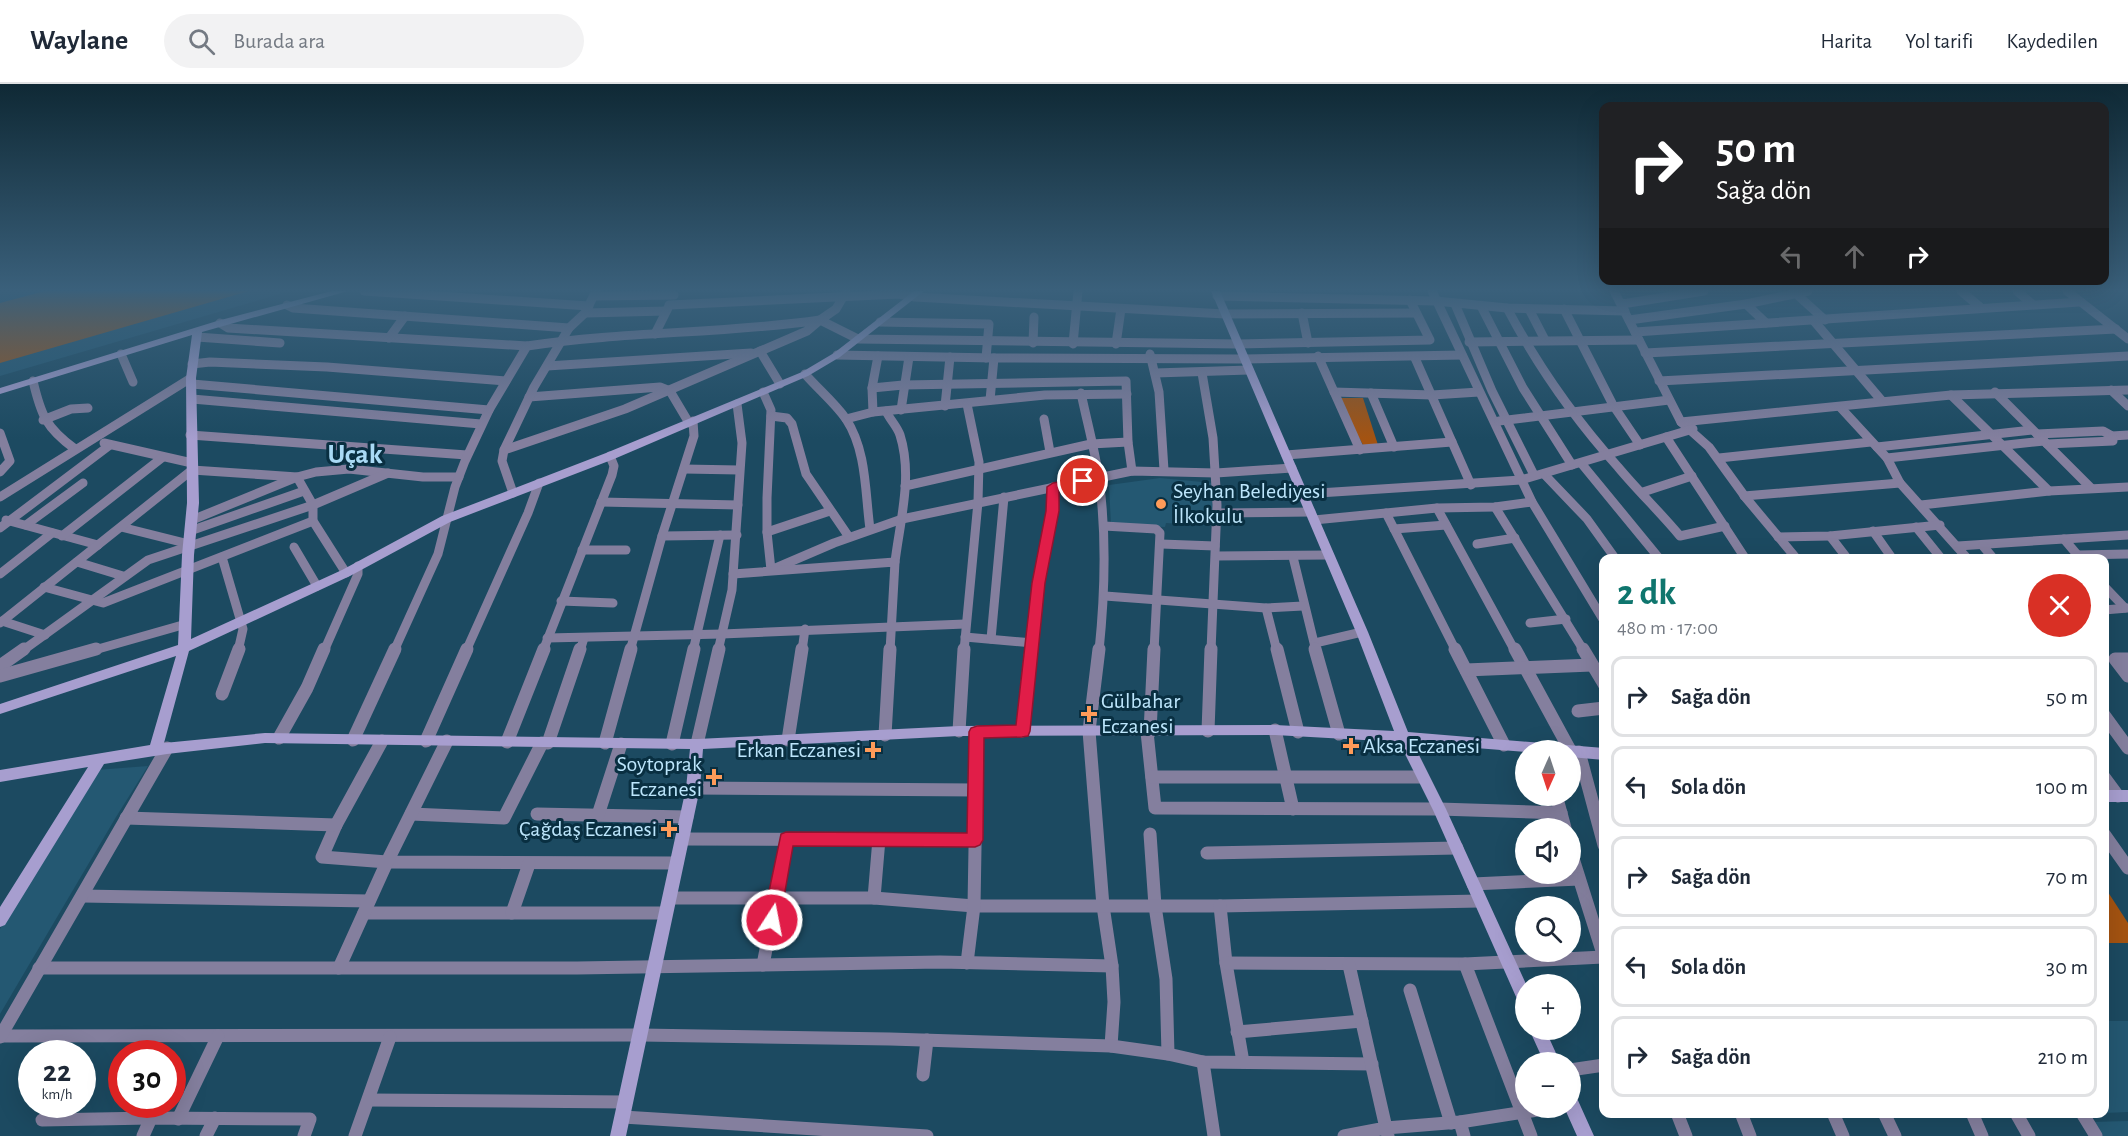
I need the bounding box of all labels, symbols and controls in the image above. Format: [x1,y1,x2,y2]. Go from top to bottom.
search box [164,14,584,68]
icon: search [185,25,218,58]
text: Waylane [30,27,128,55]
text: Burada ara [233,30,325,52]
text: Harita [1820,31,1872,52]
text: Yol tarifi [1905,31,1973,52]
text: Kaydedilen [2006,31,2098,52]
icon: right [1617,126,1695,204]
text: 50 m [1716,128,1796,170]
text: Sağa dön [1716,177,1811,204]
icon: left [1775,240,1808,273]
icon: ahead [1838,240,1871,273]
icon: right [1901,240,1934,273]
district label: Uçak [327,441,383,469]
pin [1057,455,1108,506]
icon: arrive [1066,464,1099,497]
place label: Seyhan Belediyesi İlkokulu [1173,480,1326,527]
marker: Seyhan Belediyesi İlkokulu [1154,497,1168,511]
button: close [2028,574,2091,637]
text: 2 dk [1617,575,1676,611]
text: 480 m · 17:00 [1617,618,1718,638]
icon: right [1620,680,1653,713]
text: Sağa dön [1671,686,1751,708]
text: 50 m [2046,686,2088,708]
place label: Gülbahar Eczanesi [1101,690,1180,737]
marker: Gülbahar Eczanesi [1082,707,1096,721]
place label: Aksa Eczanesi [1363,735,1480,757]
place label: Erkan Eczanesi [737,739,861,761]
marker: Aksa Eczanesi [1344,739,1358,753]
north arrow [1515,740,1581,806]
map controls [1515,740,1581,1118]
marker: Erkan Eczanesi [866,743,880,757]
place label: Soytoprak Eczanesi [617,753,702,800]
marker: Soytoprak Eczanesi [707,770,721,784]
icon: left [1620,770,1653,803]
text: Sola dön [1671,776,1746,798]
text: 100 m [2036,776,2088,798]
place label: Çağdaş Eczanesi [519,818,657,840]
button: sound [1515,818,1581,884]
marker: Çağdaş Eczanesi [662,822,676,836]
icon: right [1620,860,1653,893]
text: Sağa dön [1671,866,1751,888]
text: 70 m [2046,866,2088,888]
position arrow [740,888,804,952]
button: search [1515,896,1581,962]
icon: left [1620,950,1653,983]
text: Sola dön [1671,956,1746,978]
text: 30 m [2046,956,2088,978]
button: + [1515,974,1581,1040]
speed limit sign: 30 [108,1040,186,1118]
icon: right [1620,1040,1653,1073]
text: Sağa dön [1671,1046,1751,1068]
text: 210 m [2038,1046,2088,1068]
button: − [1515,1052,1581,1118]
text: 22 [43,1057,71,1087]
text: km/h [42,1087,72,1102]

